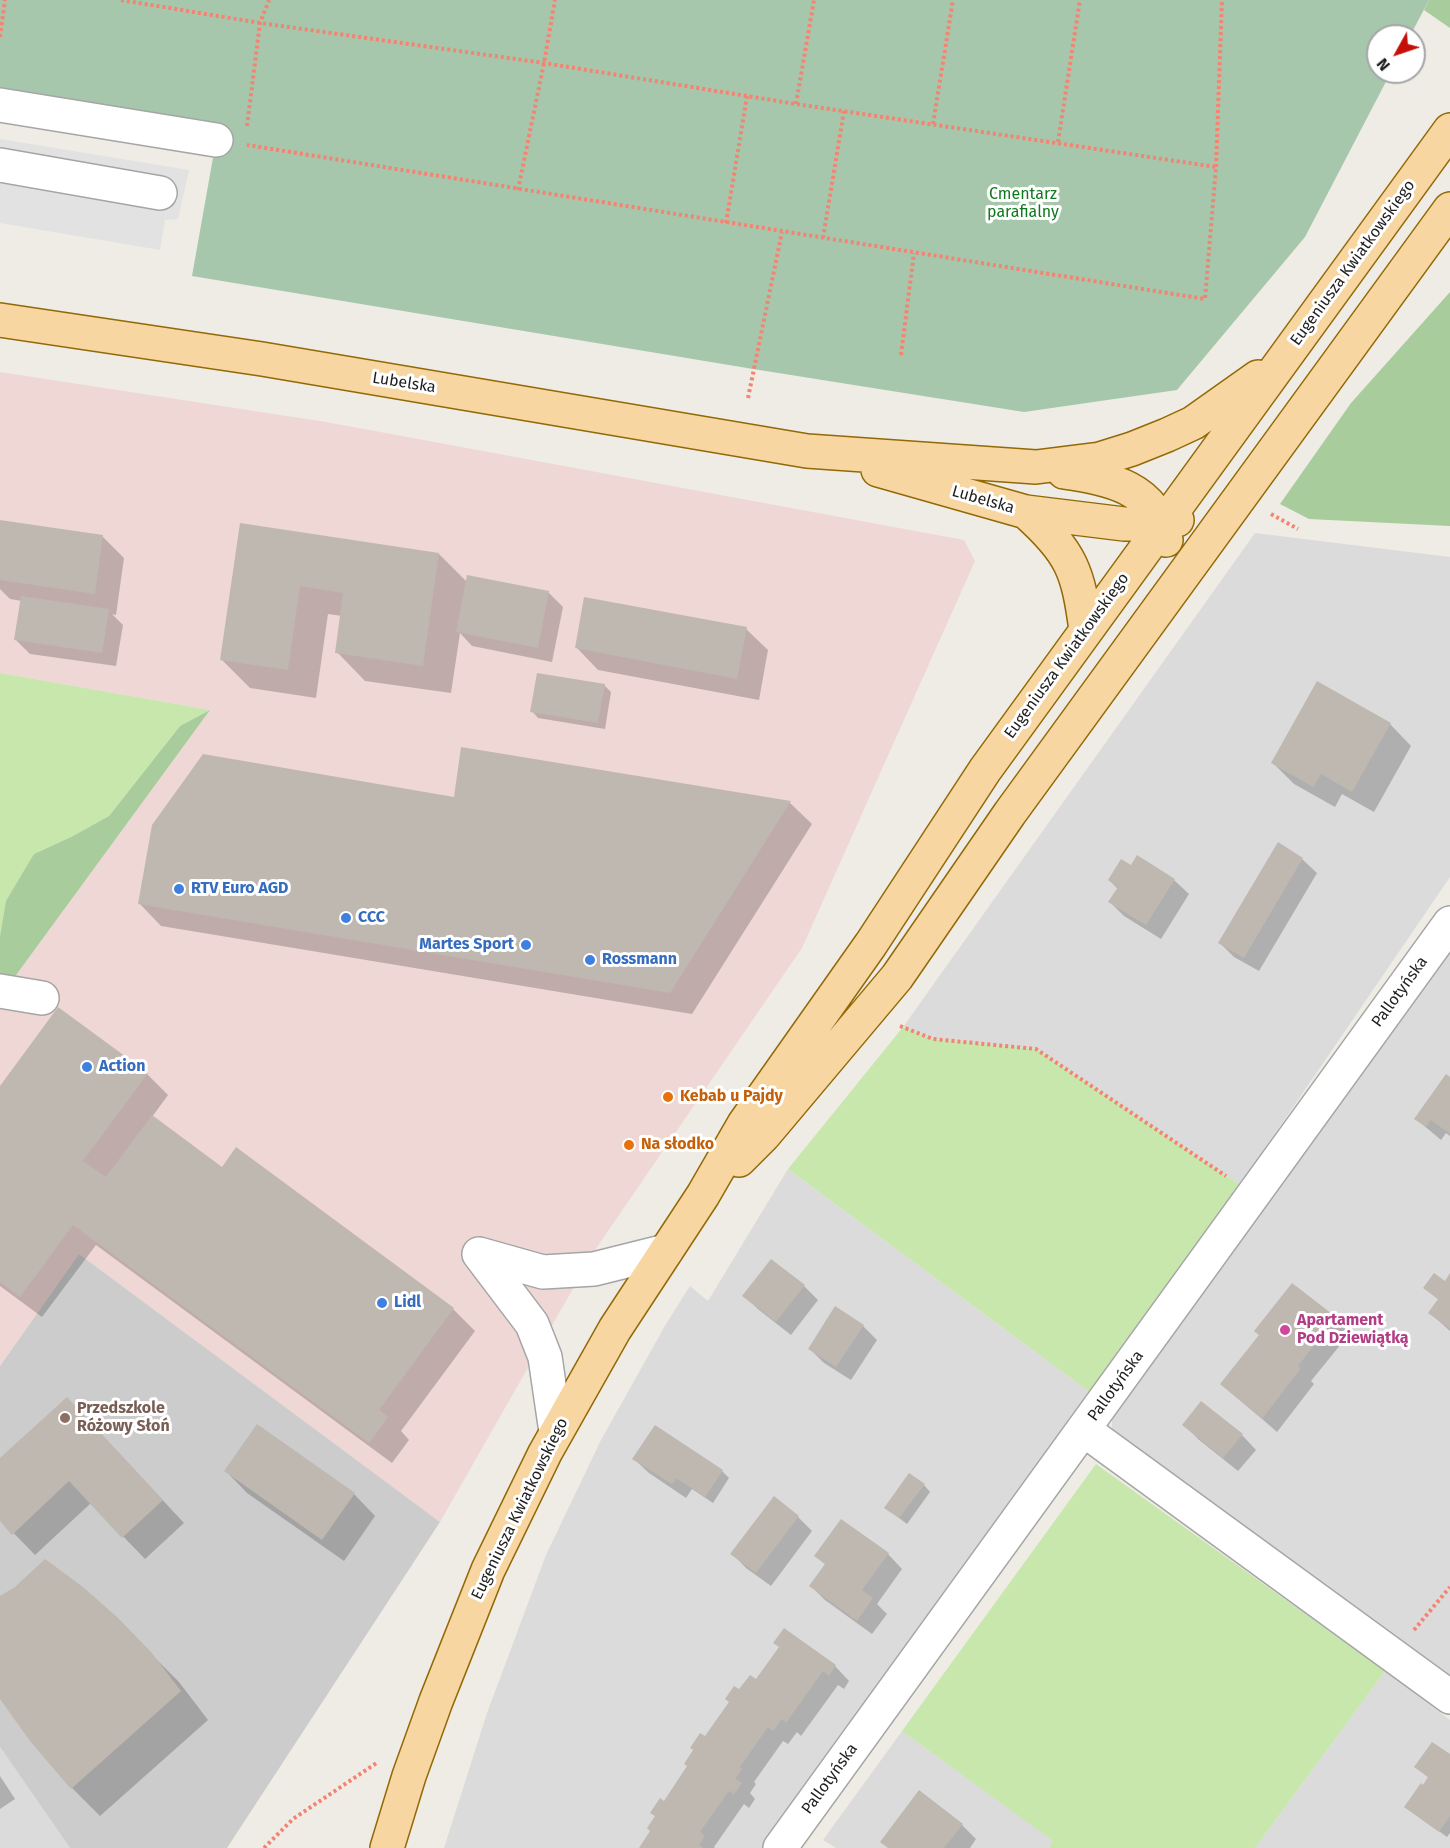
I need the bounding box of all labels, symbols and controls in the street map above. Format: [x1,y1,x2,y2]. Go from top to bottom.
north arrow [1366,24,1426,84]
text: N [1373,54,1394,75]
street label: Eugeniusza Kwiatkowskiego [1287,177,1419,349]
park label: Cmentarz parafialny [987,185,1059,223]
street label: Lubelska [371,369,437,397]
street label: Lubelska [950,482,1016,518]
street label: Eugeniusza Kwiatkowskiego [1001,570,1133,742]
place label: RTV Euro AGD [191,879,289,899]
marker: RTV Euro AGD [172,882,186,896]
place label: CCC [358,908,385,928]
marker: CCC [339,911,353,925]
place label: Martes Sport [419,935,514,955]
marker: Martes Sport [519,938,533,952]
place label: Rossmann [602,950,677,970]
marker: Rossmann [583,953,597,967]
street label: Pallotyńska [1368,953,1432,1031]
place label: Action [99,1057,145,1077]
marker: Action [80,1060,94,1074]
place label: Kebab u Pajdy [680,1087,783,1107]
marker: Kebab u Pajdy [661,1090,675,1104]
place label: Na słodko [641,1135,714,1155]
marker: Na słodko [622,1138,636,1152]
place label: Lidl [394,1293,421,1313]
marker: Lidl [375,1296,389,1310]
place label: Apartament Pod Dziewiątką [1297,1311,1409,1349]
marker: Apartament Pod Dziewiątką [1278,1323,1292,1337]
street label: Pallotyńska [1084,1347,1148,1425]
place label: Przedszkole Różowy Słoń [77,1399,170,1437]
marker: Przedszkole Różowy Słoń [58,1411,72,1425]
street label: Eugeniusza Kwiatkowskiego [468,1415,572,1603]
street label: Pallotyńska [798,1740,862,1818]

